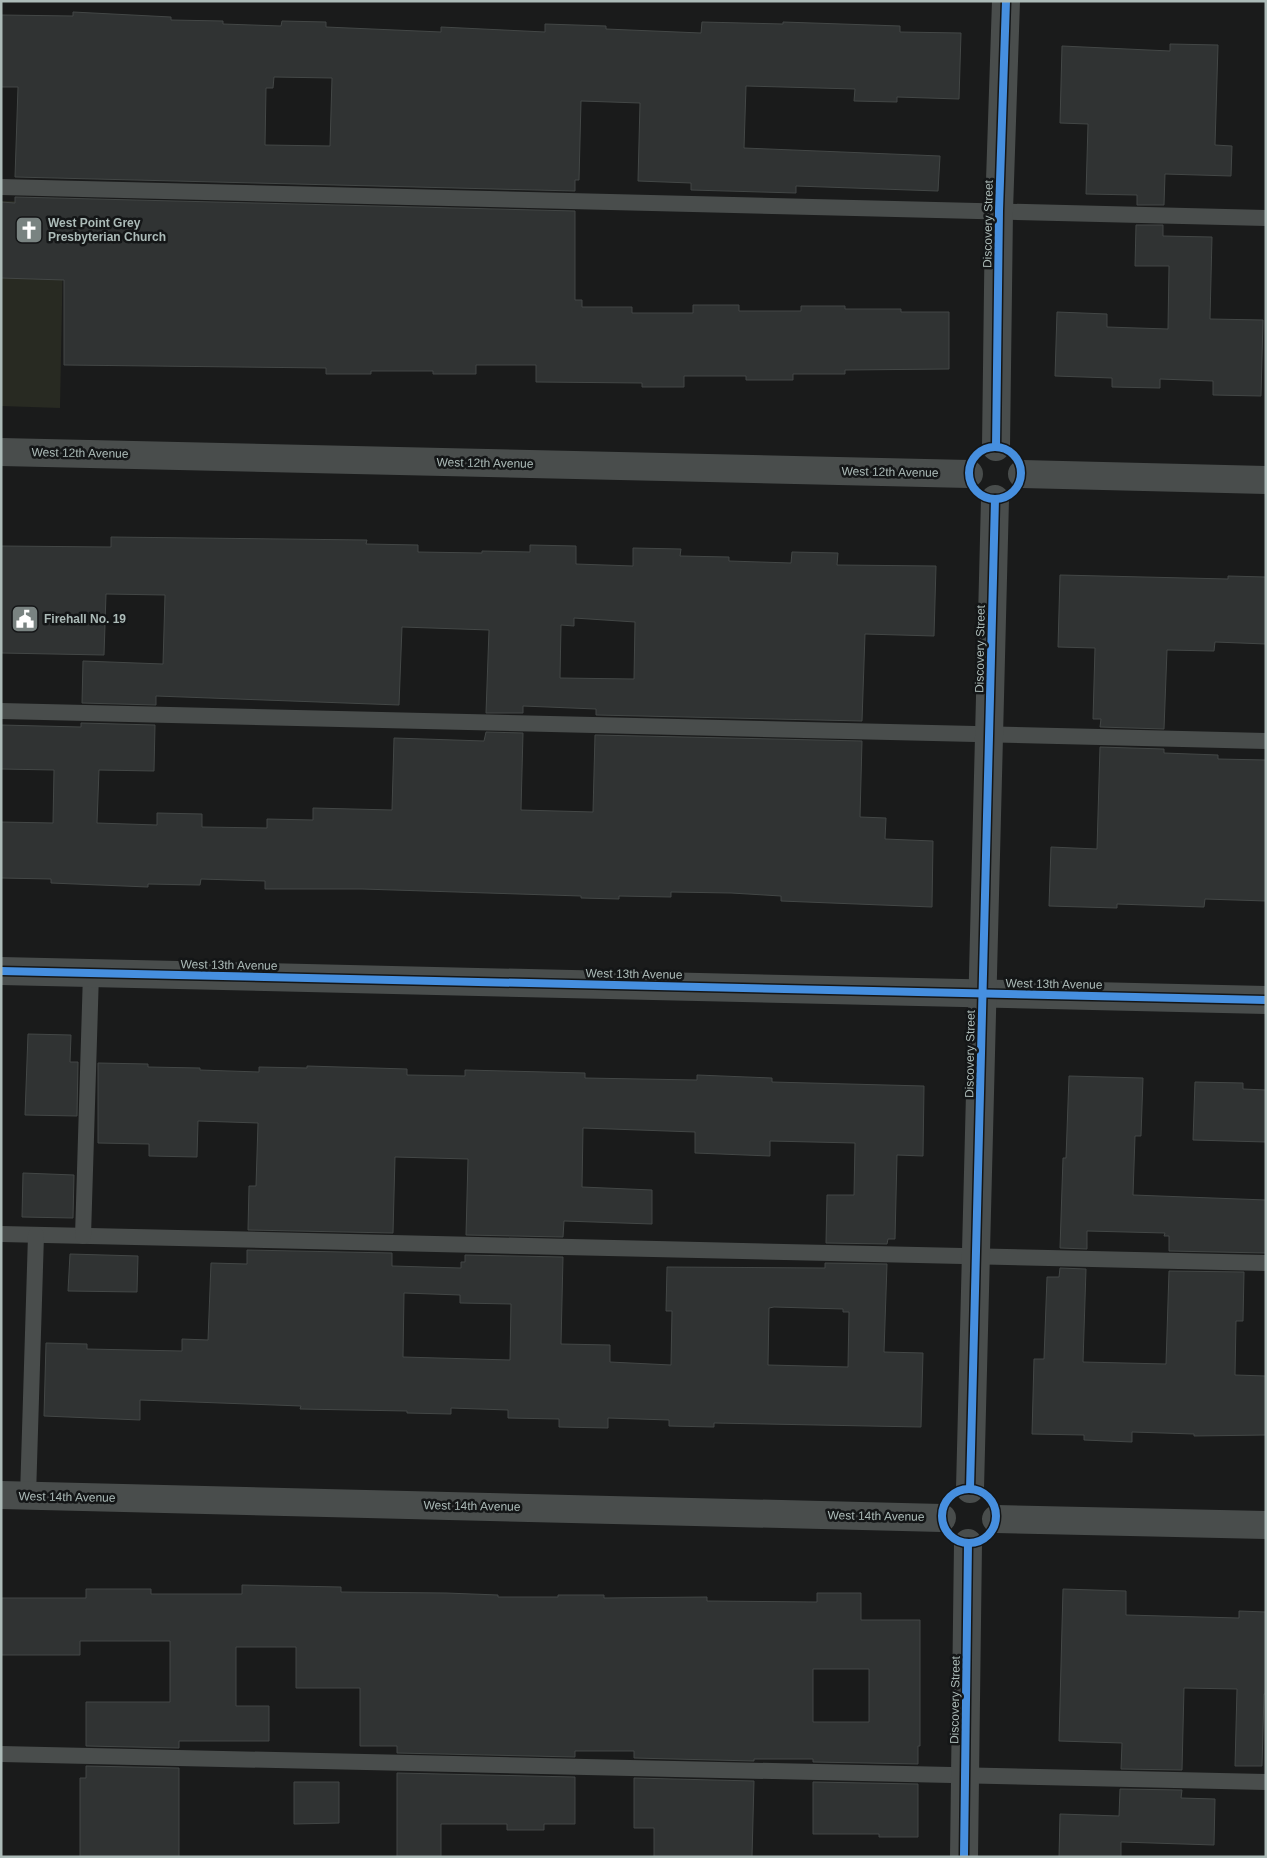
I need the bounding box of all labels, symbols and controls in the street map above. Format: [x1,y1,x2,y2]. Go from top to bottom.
street label: Discovery Street [980,179,996,268]
church icon: West Point Grey Presbyterian Church [14,215,44,245]
place label: West Point Grey Presbyterian Church [48,216,166,244]
street label: West 12th Avenue [31,445,129,461]
street label: West 12th Avenue [436,455,534,471]
street label: West 12th Avenue [841,464,939,480]
public building icon: Firehall No. 19 [10,604,40,634]
street label: Discovery Street [972,604,988,693]
place label: Firehall No. 19 [44,612,126,626]
street label: West 13th Avenue [180,957,278,973]
street label: West 13th Avenue [585,966,683,982]
street label: West 13th Avenue [1005,976,1103,992]
street label: Discovery Street [962,1009,978,1098]
street label: West 14th Avenue [18,1489,116,1505]
street label: West 14th Avenue [423,1498,521,1514]
street label: West 14th Avenue [827,1508,925,1524]
street label: Discovery Street [947,1655,963,1744]

